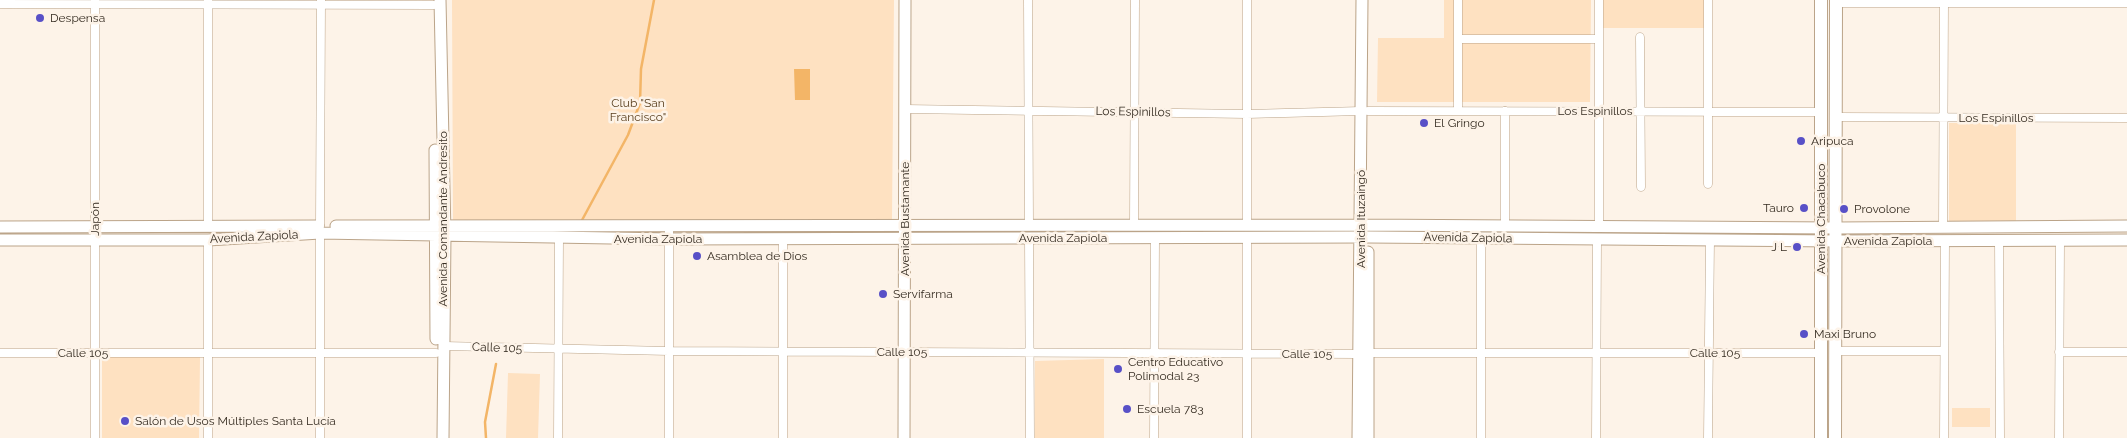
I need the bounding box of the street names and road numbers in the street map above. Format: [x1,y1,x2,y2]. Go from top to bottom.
street label: Los Espinillos [1095,104,1171,120]
street label: Los Espinillos [1557,104,1633,118]
street label: Los Espinillos [1958,111,2034,125]
street label: Avenida Comandante Andresito [436,131,450,307]
street label: Avenida Bustamante [898,162,912,276]
street label: Avenida Chacabuco [1814,164,1828,274]
street label: Avenida Ituzaingó [1354,170,1368,268]
street label: Japón [88,202,102,236]
street label: Avenida Zapiola [209,227,299,247]
street label: Avenida Zapiola [1424,230,1512,246]
street label: Avenida Zapiola [1019,231,1107,245]
street label: Avenida Zapiola [614,232,702,246]
street label: Avenida Zapiola [1844,234,1932,248]
street label: Calle 105 [472,340,522,356]
street label: Calle 105 [877,345,927,359]
street label: Calle 105 [58,346,108,360]
street label: Calle 105 [1690,346,1740,360]
street label: Calle 105 [1282,347,1332,361]

